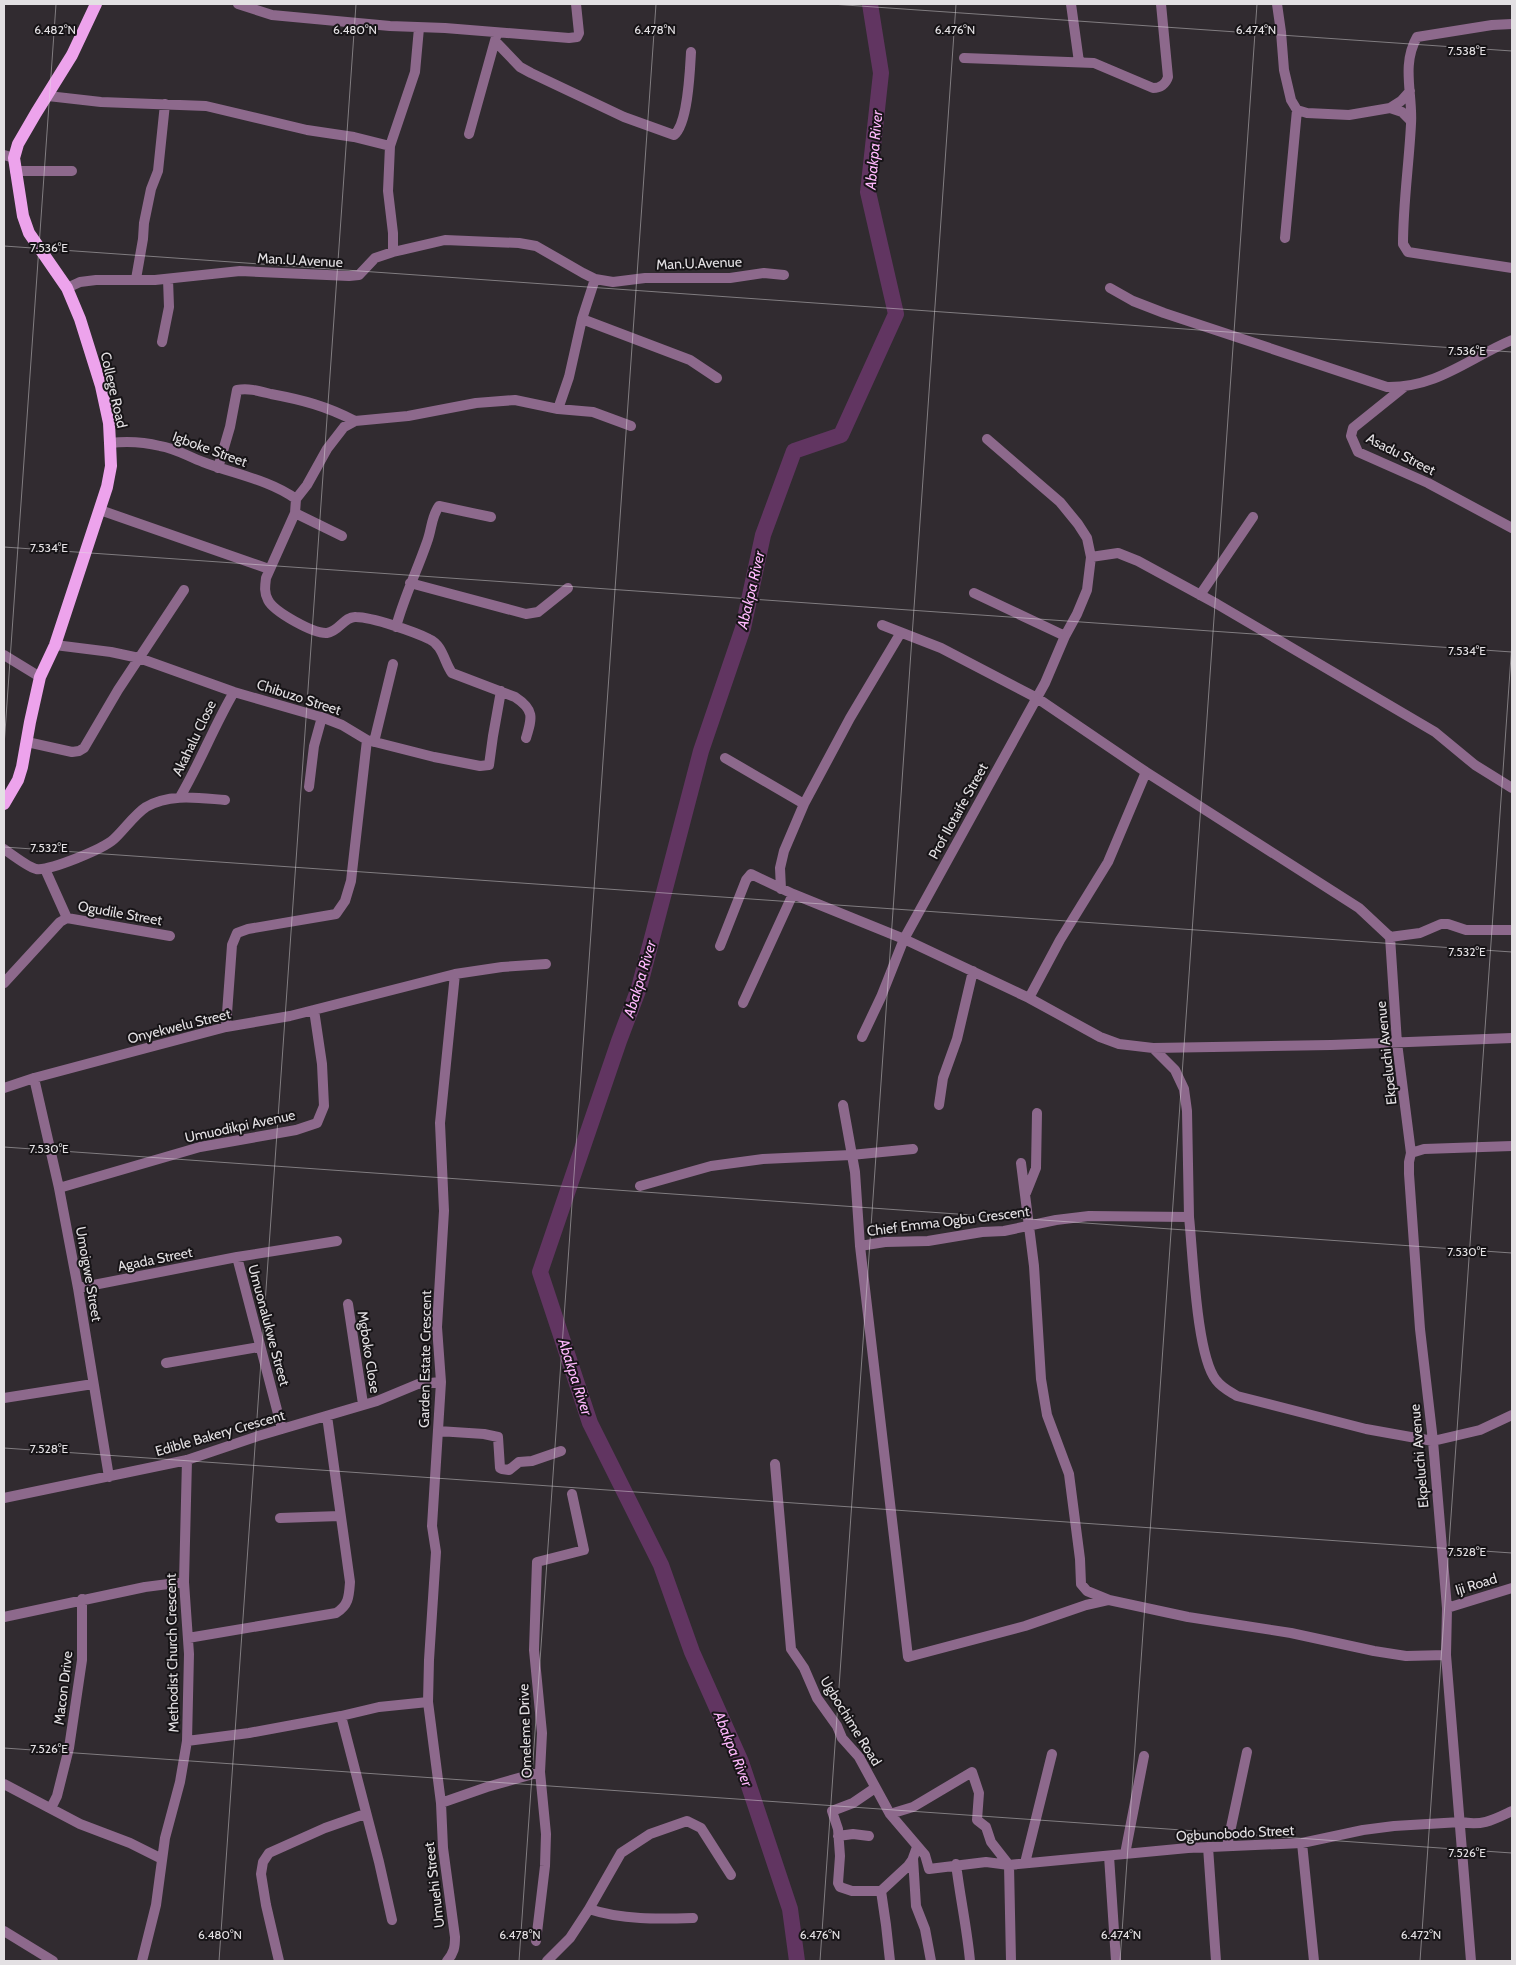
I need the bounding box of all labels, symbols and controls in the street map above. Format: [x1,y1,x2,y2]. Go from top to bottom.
text: 6.482°N [34,22,76,37]
text: 6.480°N [333,22,377,37]
text: 6.478°N [634,22,676,37]
text: 6.476°N [935,22,975,37]
text: 6.474°N [1236,22,1276,37]
text: 7.538°E [1448,43,1487,58]
water label: Abakpa River [861,108,887,191]
text: 7.536°E [30,240,68,255]
street label: Man.U.Avenue [257,249,343,271]
street label: Man.U.Avenue [656,253,742,273]
text: 7.536°E [1448,343,1486,358]
street label: College Road [97,350,131,430]
street label: Igboke Street [170,427,250,471]
street label: Asadu Street [1363,429,1439,479]
text: 7.534°E [30,540,68,555]
water label: Abakpa River [733,548,769,632]
text: 7.534°E [1448,643,1486,658]
street label: Chibuzo Street [255,675,344,719]
street label: Akahalu Close [168,697,220,779]
street label: Prof Ilotaife Street [924,760,992,862]
text: 7.532°E [30,840,68,855]
street label: Ogudile Street [76,897,164,929]
water label: Abakpa River [619,937,661,1021]
text: 7.532°E [1448,944,1486,959]
street label: Ekpeluchi Avenue [1372,1000,1400,1106]
street label: Onyekwelu Street [126,1004,233,1048]
street label: Umuodikpi Avenue [183,1105,297,1147]
text: 7.530°E [29,1141,69,1156]
street label: Chief Emma Ogbu Crescent [866,1202,1031,1240]
street label: Umoigwe Street [72,1225,106,1323]
street label: Agada Street [116,1243,194,1275]
text: 7.530°E [1447,1244,1487,1259]
street label: Umuonalukwe Street [244,1262,294,1388]
street label: Garden Estate Crescent [415,1290,435,1428]
street label: Mgboko Close [354,1310,384,1394]
water label: Abakpa River [554,1336,596,1419]
street label: Ekpeluchi Avenue [1405,1403,1433,1509]
street label: Edible Bakery Crescent [153,1406,287,1460]
text: 7.528°E [30,1441,68,1456]
text: 7.528°E [1448,1544,1486,1559]
street label: Iji Road [1453,1569,1499,1599]
street label: Methodist Church Crescent [162,1573,182,1733]
street label: Macon Drive [50,1650,76,1726]
street label: Ugbochime Road [816,1673,886,1769]
street label: Omeleme Drive [514,1683,536,1779]
water label: Abakpa River [709,1708,757,1790]
text: 7.526°E [30,1741,68,1756]
street label: Ogbunobodo Street [1175,1821,1295,1845]
street label: Umuehi Street [420,1841,448,1929]
text: 7.526°E [1448,1845,1486,1860]
text: 6.480°N [198,1927,242,1942]
text: 6.478°N [499,1927,541,1942]
text: 6.476°N [800,1927,840,1942]
text: 6.474°N [1101,1927,1141,1942]
text: 6.472°N [1401,1927,1441,1942]

